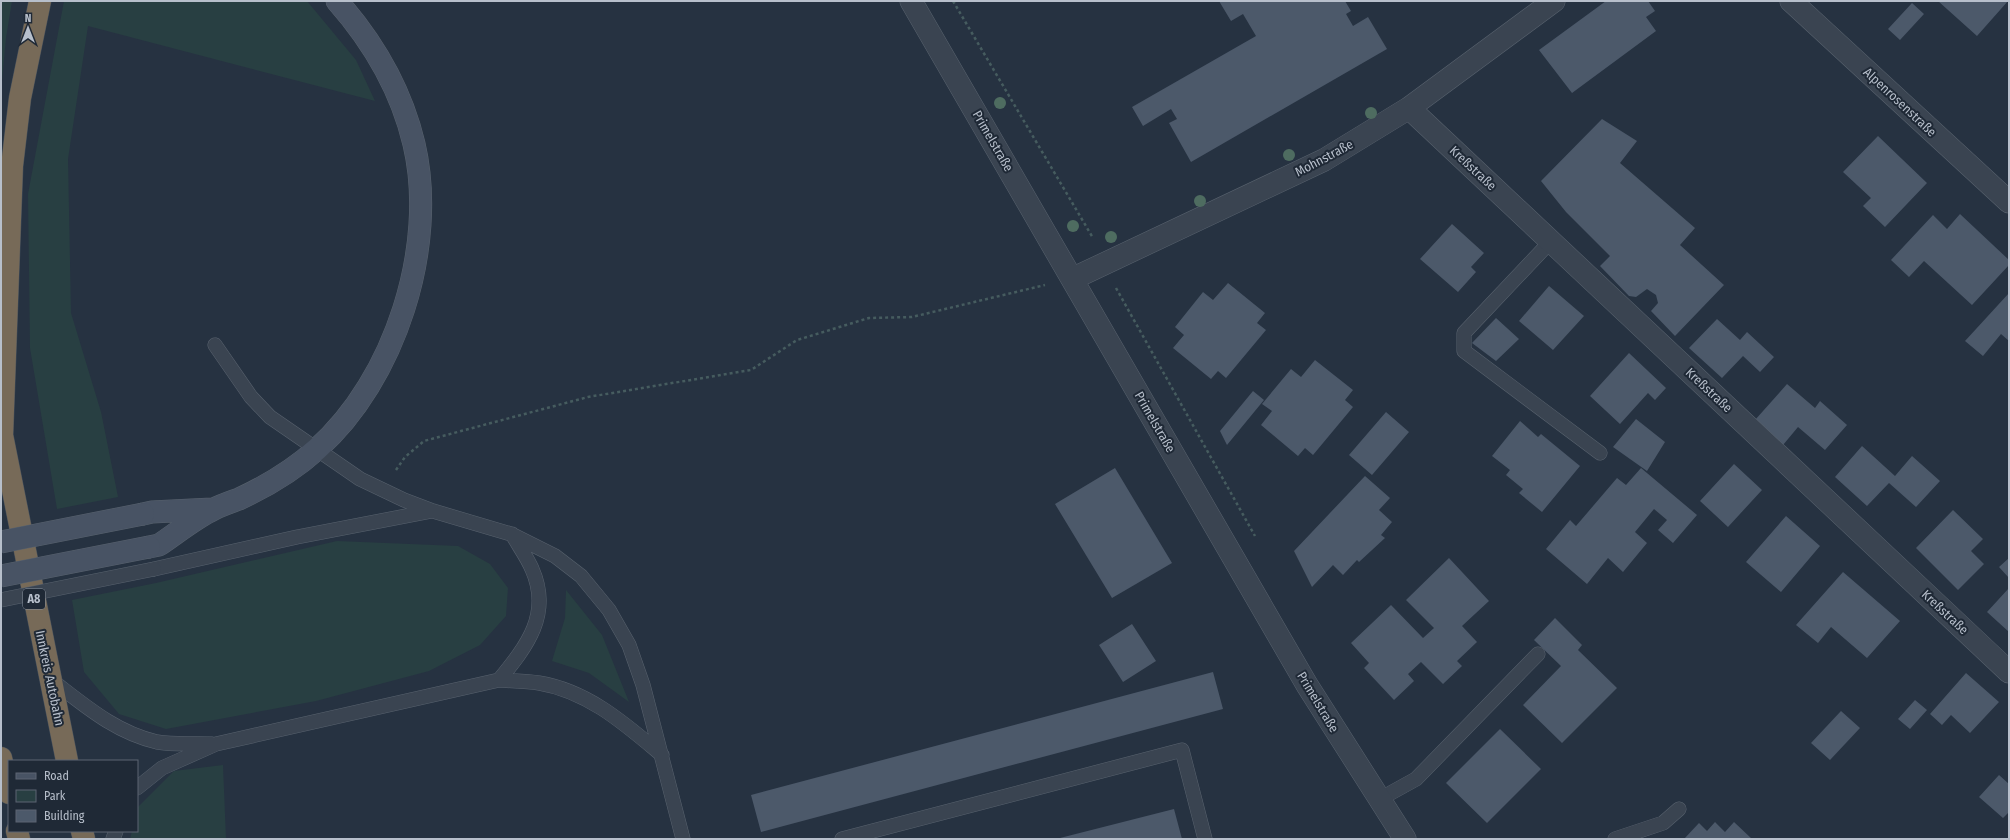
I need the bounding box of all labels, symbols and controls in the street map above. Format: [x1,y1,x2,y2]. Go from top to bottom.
north arrow [8,8,48,48]
text: N [25,12,31,25]
street label: Alpenrosenstraße [1861,64,1939,140]
street label: Primelstraße [970,108,1016,174]
street label: Mohnstraße [1292,136,1356,180]
street label: Kreßstraße [1447,143,1499,193]
street label: Kreßstraße [1683,365,1735,415]
street label: Primelstraße [1132,389,1178,455]
street label: Kreßstraße [1919,587,1971,637]
road number: A8 [23,589,45,609]
street label: Innkreis Autobahn [33,629,67,727]
street label: Primelstraße [1294,669,1342,735]
legend [8,760,138,832]
text: Road [44,769,69,783]
text: Park [44,789,66,803]
text: Building [44,809,85,823]

